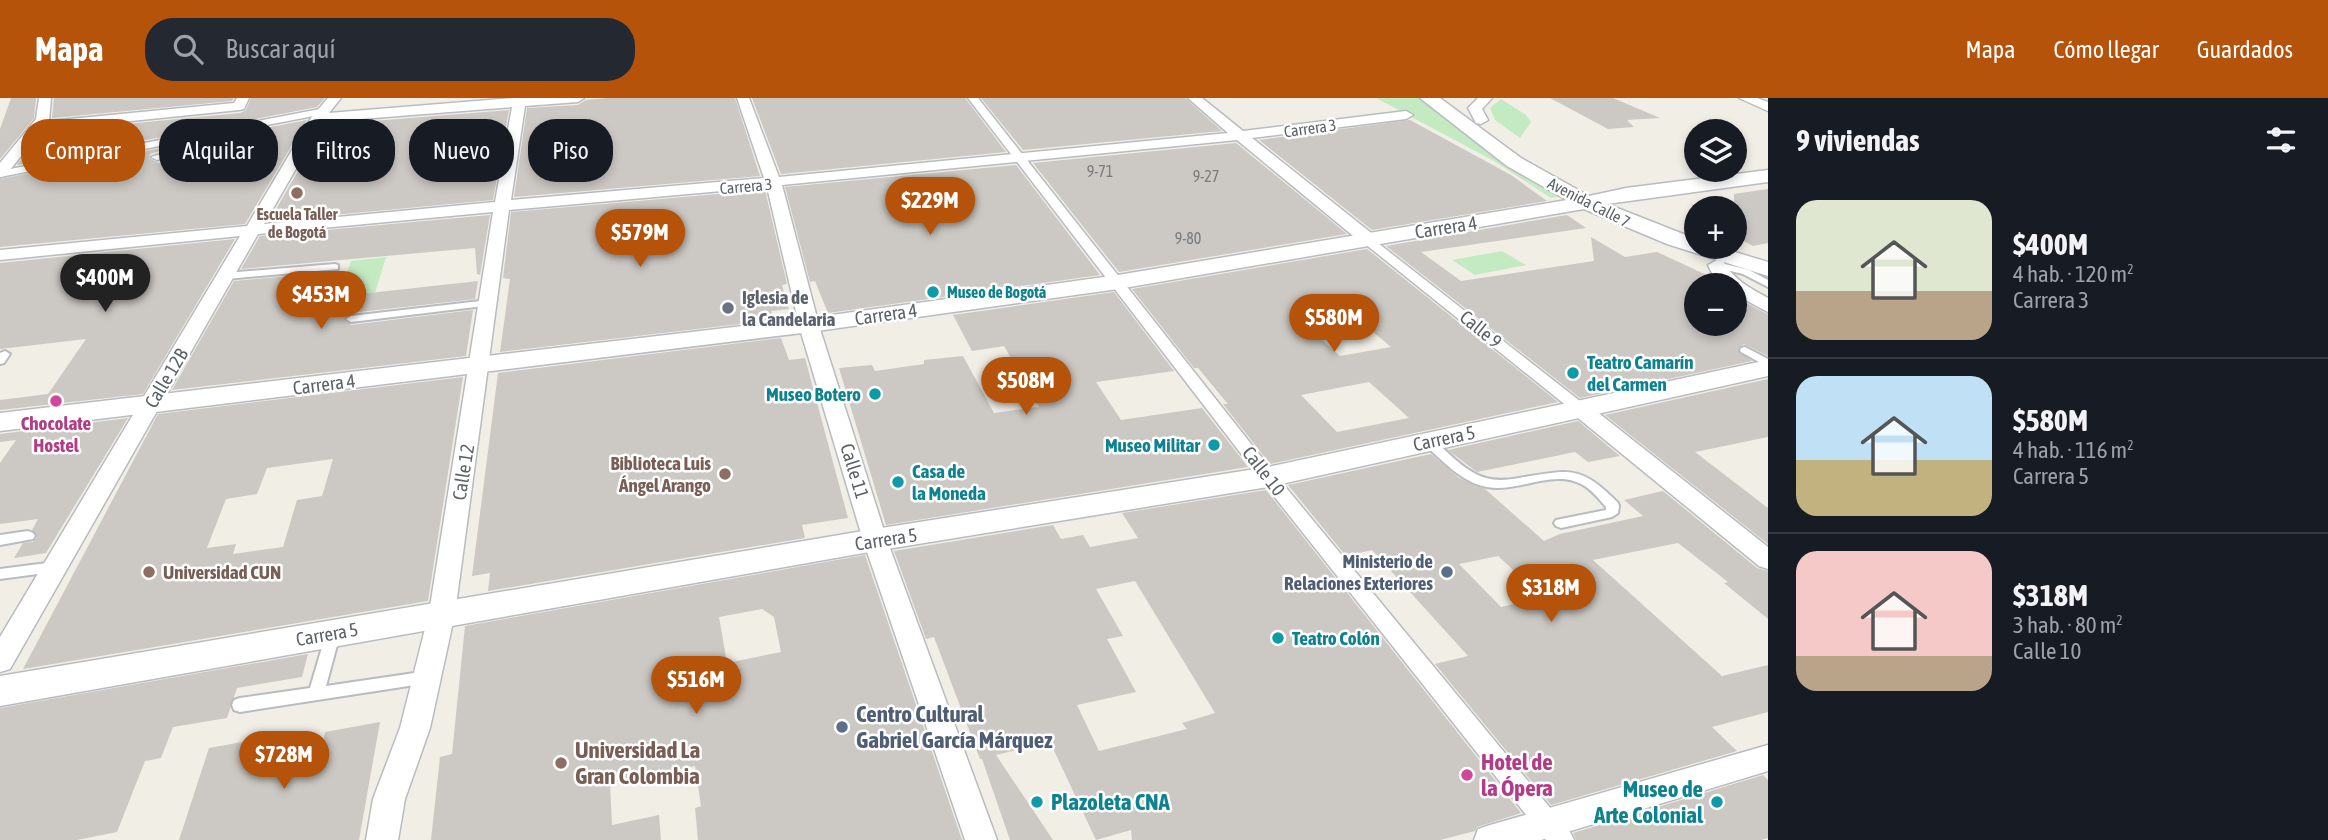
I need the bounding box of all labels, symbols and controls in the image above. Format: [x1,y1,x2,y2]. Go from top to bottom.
search box [145,18,635,81]
text: Mapa [35,30,103,68]
icon: search [169,30,207,68]
text: Buscar aquí [225,34,335,64]
text: Mapa [1966,36,2015,63]
text: Cómo llegar [2053,36,2159,63]
text: Guardados [2197,36,2293,63]
street label: Carrera 3 [1283,115,1337,141]
chip: Comprar [21,119,145,182]
chip: Alquilar [159,119,278,182]
chip: Filtros [292,119,395,182]
chip: Nuevo [409,119,514,182]
chip: Piso [528,119,613,182]
map controls [1684,119,1747,336]
button: layers [1684,119,1747,182]
icon: filters [2262,121,2300,159]
text: 9 viviendas [1796,123,1920,157]
house number: 9-71 [1087,162,1113,180]
house number: 9-27 [1193,167,1219,185]
street label: Avenida Calle 7 [1545,174,1633,230]
street label: Carrera 3 [719,175,773,197]
pin: $229M [881,178,979,237]
marker: Escuela Taller de Bogotá [289,185,305,201]
text: $229M [901,187,959,213]
button: + [1684,196,1747,259]
place label: Escuela Taller de Bogotá [257,205,338,241]
pin: $579M [591,209,689,269]
street label: Carrera 4 [1413,211,1479,243]
text: $579M [611,219,669,245]
text: $400M [2013,227,2088,261]
icon: home [1852,228,1936,312]
house number: 9-80 [1175,229,1201,247]
pin: $400M [56,254,154,314]
text: 4 hab. · 120 m² [2013,261,2134,287]
text: $400M [76,264,134,290]
pin: $453M [272,272,370,331]
button: − [1684,273,1747,336]
text: $453M [292,281,350,307]
place label: Museo de Bogotá [947,283,1046,301]
marker: Museo de Bogotá [925,284,941,300]
place label: Iglesia de la Candelaria [742,286,836,330]
text: Carrera 3 [2013,287,2089,313]
pin: $580M [1285,294,1383,354]
street label: Carrera 4 [853,299,919,329]
marker: Iglesia de la Candelaria [720,300,736,316]
text: $580M [1305,304,1363,330]
street label: Calle 9 [1456,306,1506,353]
street label: Calle 12B [140,344,192,412]
place label: Teatro Camarín del Carmen [1587,351,1693,395]
pin: $508M [977,358,1075,417]
marker: Teatro Camarín del Carmen [1565,365,1581,381]
text: $508M [997,367,1055,393]
street label: Carrera 4 [291,369,357,399]
place label: Museo Botero [766,383,861,405]
marker: Museo Botero [867,386,883,402]
marker: Chocolate Hostel [48,393,64,409]
text: $580M [2013,403,2088,437]
icon: home [1852,404,1936,488]
place label: Chocolate Hostel [21,412,92,456]
street label: Carrera 5 [1411,421,1477,455]
place label: Museo Militar [1105,434,1200,456]
marker: Museo Militar [1206,437,1222,453]
text: 4 hab. · 116 m² [2013,437,2134,463]
street label: Calle 11 [836,441,874,501]
street label: Calle 12 [448,442,478,502]
street label: Calle 10 [1238,442,1290,500]
place label: Biblioteca Luis Ángel Arango [610,452,711,496]
place label: Casa de la Moneda [912,460,986,504]
text: Carrera 5 [2013,463,2089,489]
marker: Biblioteca Luis Ángel Arango [717,466,733,482]
marker: Casa de la Moneda [890,474,906,490]
street label: Carrera 5 [853,523,919,555]
place label: Ministerio de Relaciones Exteriores [1284,550,1433,594]
place label: Universidad CUN [163,561,281,583]
marker: Universidad CUN [141,564,157,580]
marker: Ministerio de Relaciones Exteriores [1439,564,1455,580]
pin: $318M [1502,564,1600,624]
text: $318M [1522,574,1580,600]
text: $318M [2013,578,2088,612]
icon: home [1852,579,1936,663]
text: 3 hab. · 80 m² [2013,612,2123,638]
street label: Carrera 5 [294,618,360,650]
place label: Teatro Colón [1292,627,1380,649]
marker: Teatro Colón [1270,630,1286,646]
text: Calle 10 [2013,638,2081,664]
pin: $516M [647,656,745,716]
text: $516M [667,666,725,692]
place label: Centro Cultural Gabriel García Márquez [856,701,1053,753]
marker: Centro Cultural Gabriel García Márquez [834,719,850,735]
pin: $728M [235,732,333,791]
place label: Universidad La Gran Colombia [575,737,700,789]
text: $728M [255,741,313,767]
place label: Hotel de la Ópera [1481,749,1553,801]
marker: Universidad La Gran Colombia [553,755,569,771]
marker: Hotel de la Ópera [1459,767,1475,783]
place label: Museo de Arte Colonial [1593,776,1704,828]
place label: Plazoleta CNA [1051,789,1171,815]
marker: Plazoleta CNA [1029,794,1045,810]
marker: Museo de Arte Colonial [1709,794,1725,810]

